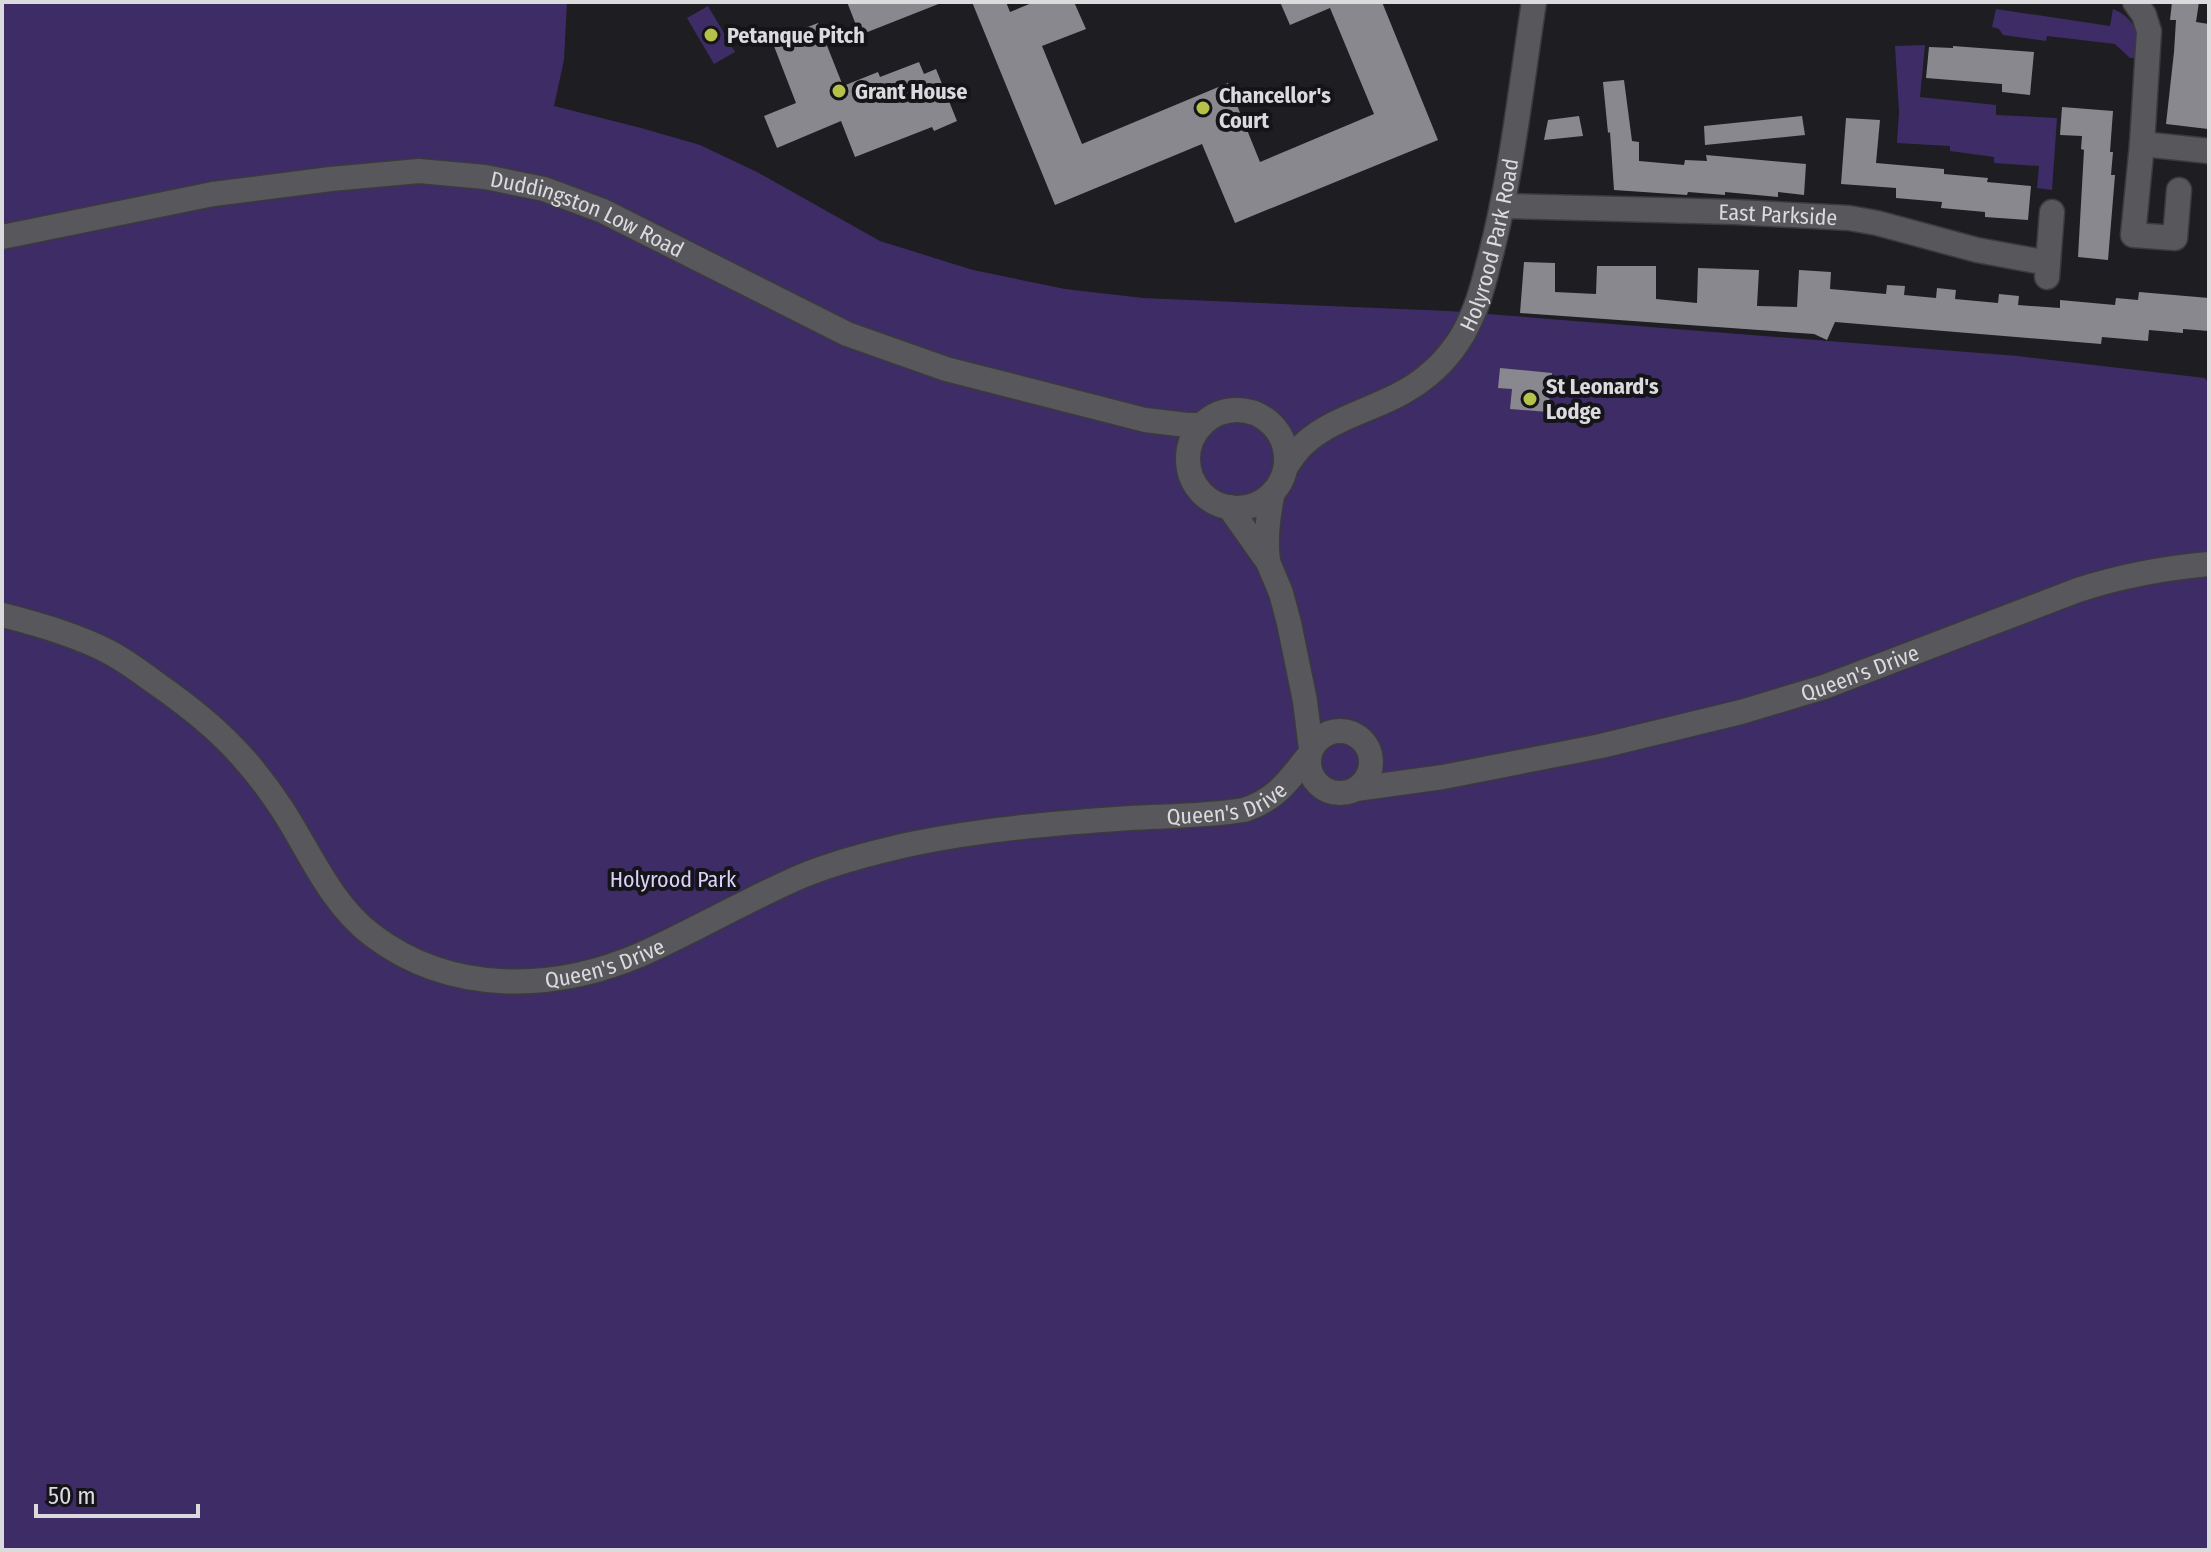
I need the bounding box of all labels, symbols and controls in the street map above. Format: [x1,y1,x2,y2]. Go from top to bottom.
place label: Petanque Pitch [727,22,865,49]
marker: Petanque Pitch [702,26,720,44]
place label: Grant House [855,78,967,105]
marker: Grant House [830,82,848,100]
place label: Chancellor's Court [1219,82,1331,134]
marker: Chancellor's Court [1194,99,1212,117]
street label: Holyrood Park Road [1454,156,1525,335]
street label: Duddingston Low Road [488,165,688,264]
street label: East Parkside [1718,199,1838,231]
place label: St Leonard's Lodge [1546,373,1659,425]
marker: St Leonard's Lodge [1521,390,1539,408]
street label: Queen's Drive [1798,639,1923,707]
street label: Queen's Drive [1166,777,1293,830]
park label: Holyrood Park [610,866,737,893]
street label: Queen's Drive [543,933,669,994]
scale bar [36,1468,198,1518]
text: 50 m [48,1482,96,1510]

